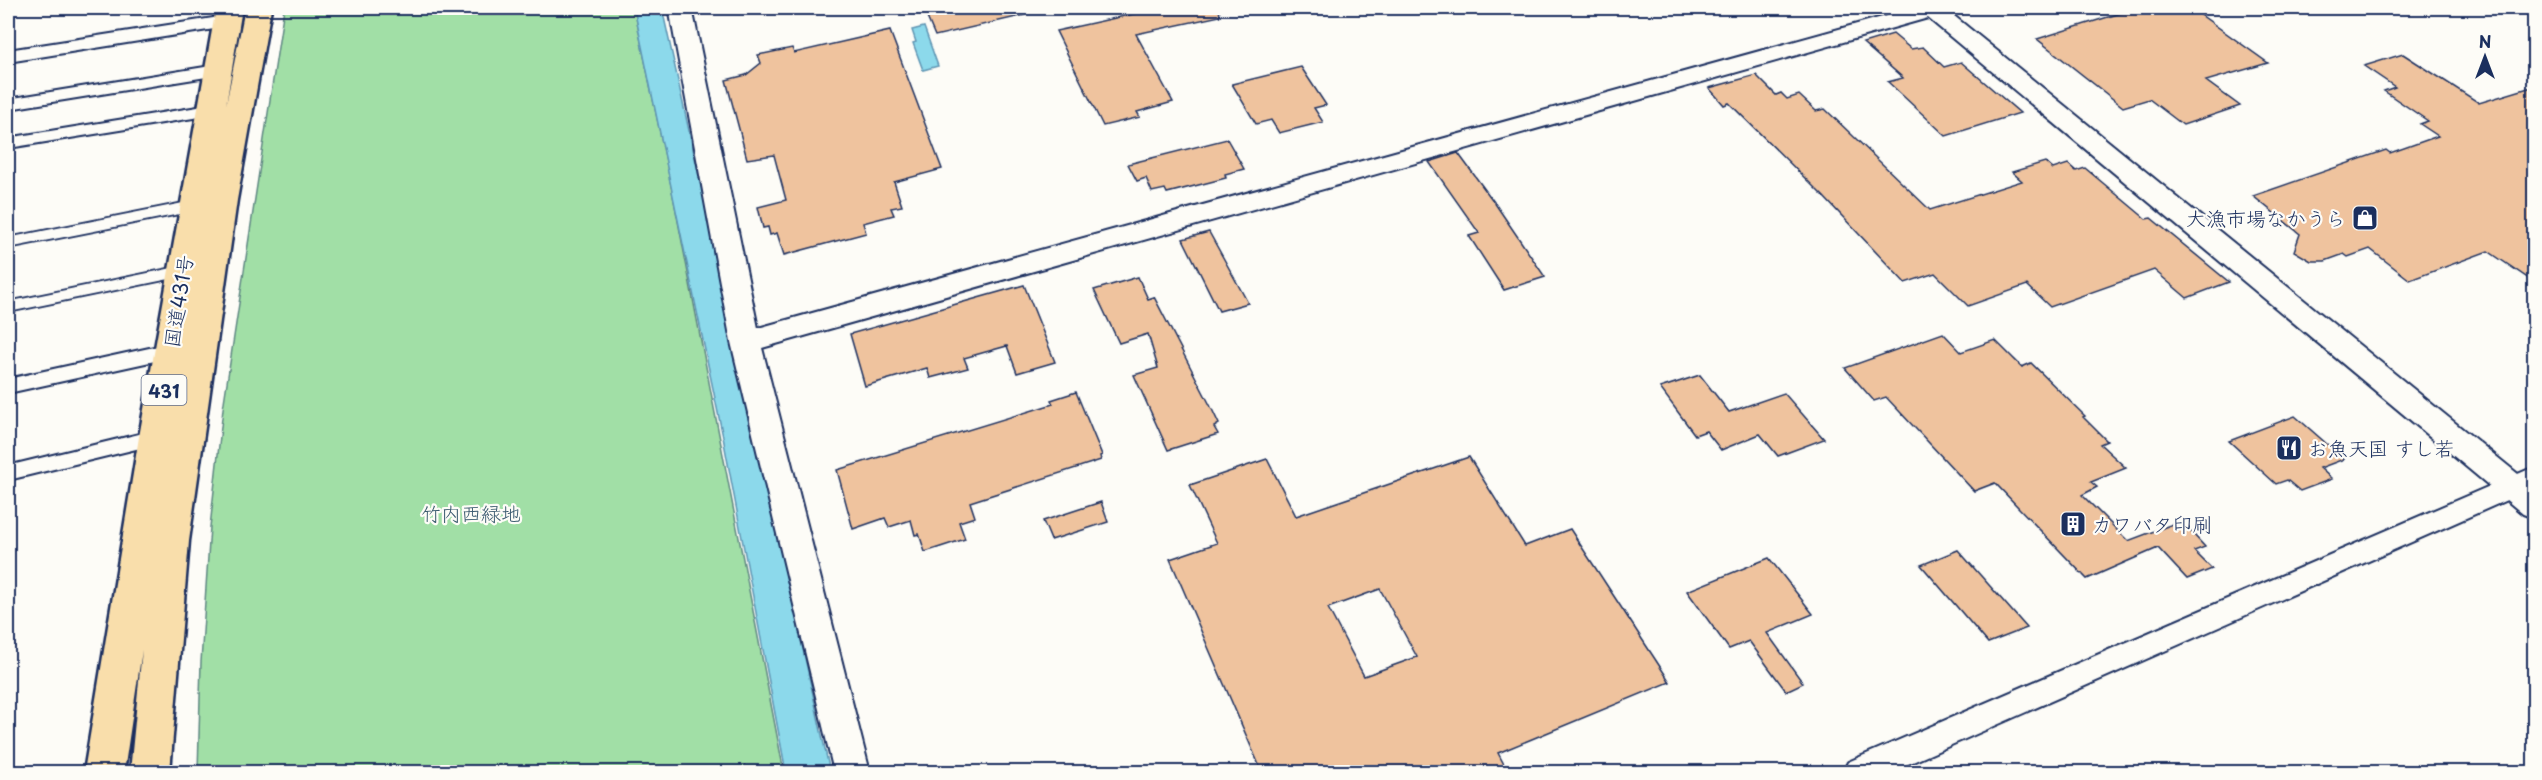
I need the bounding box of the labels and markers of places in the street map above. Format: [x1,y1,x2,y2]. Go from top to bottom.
place label: 大漁市場なかうら [2186,203,2346,233]
shop icon: 大漁市場なかうら [2350,203,2380,233]
restaurant icon: お魚天国 すし若 [2274,433,2304,463]
place label: お魚天国 すし若 [2308,433,2455,463]
building icon: カワバタ印刷 [2058,509,2088,539]
place label: カワバタ印刷 [2092,509,2212,539]

